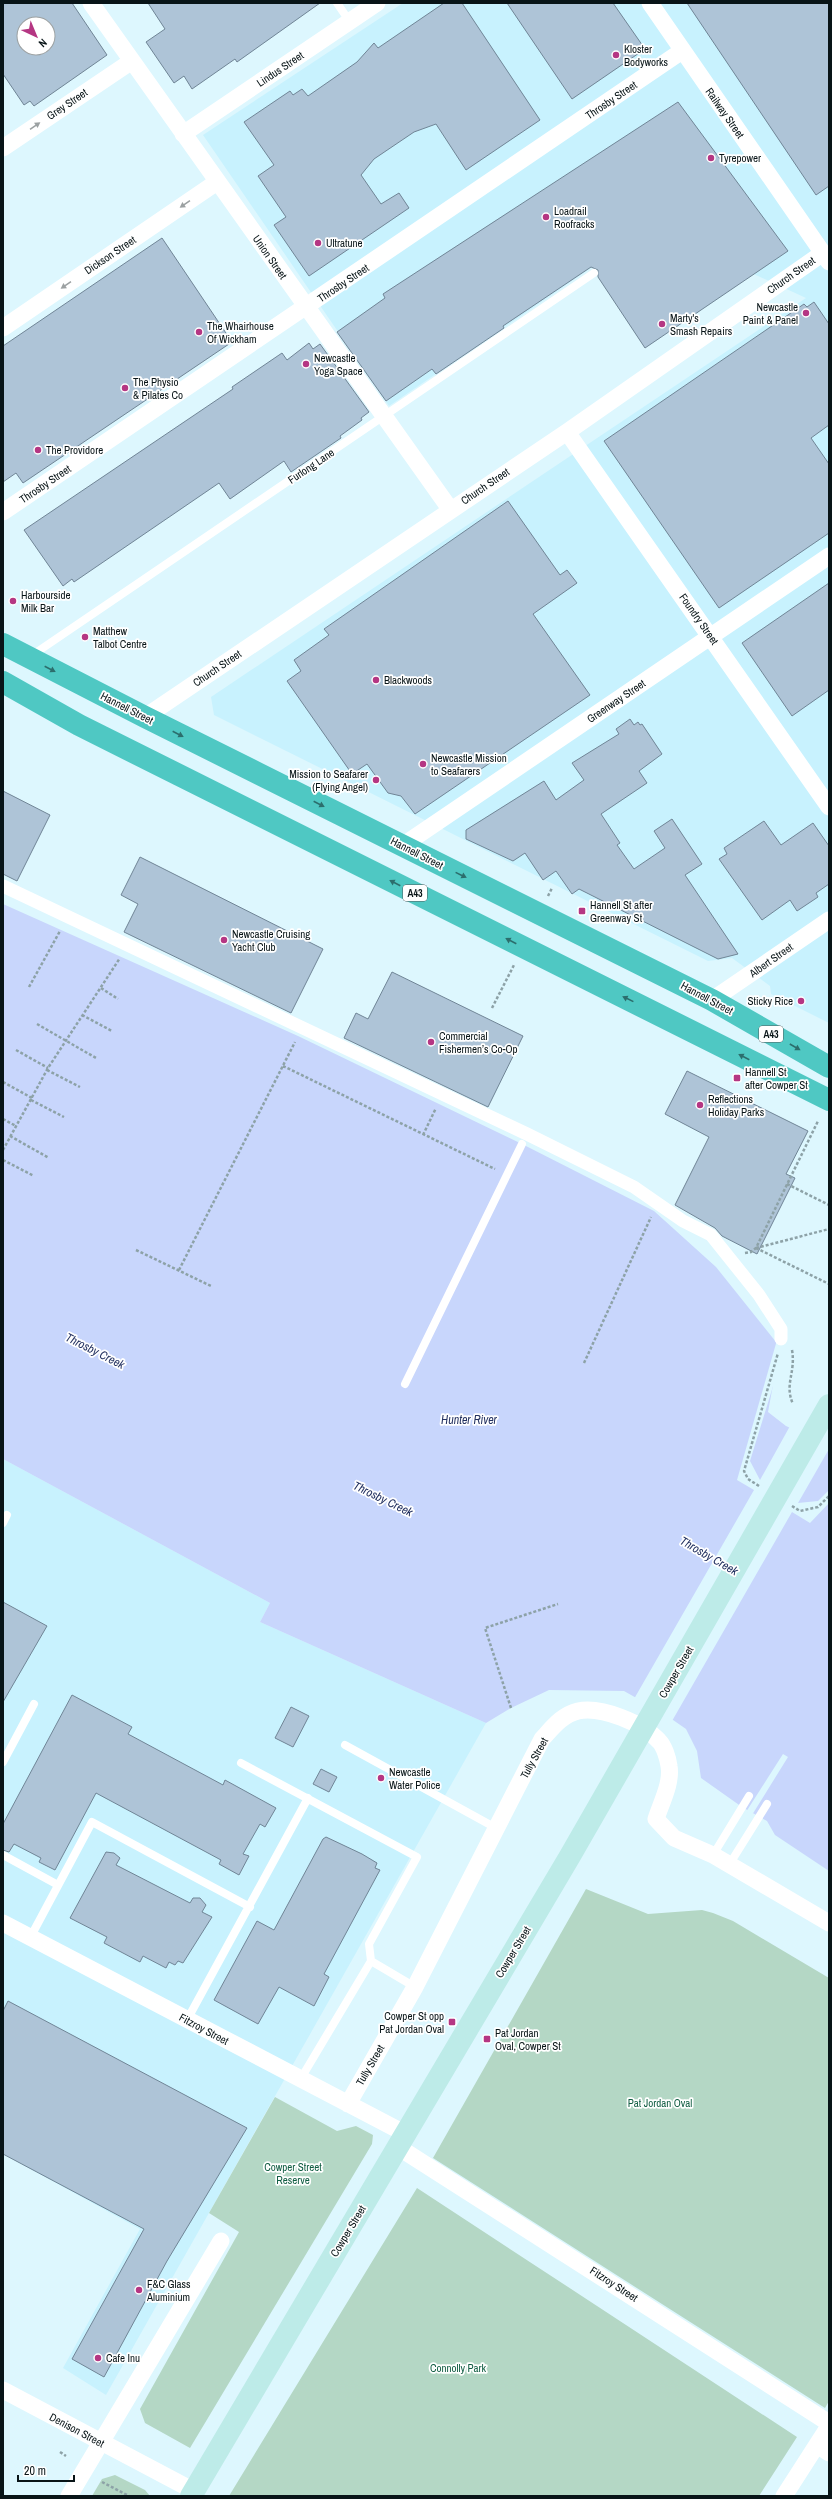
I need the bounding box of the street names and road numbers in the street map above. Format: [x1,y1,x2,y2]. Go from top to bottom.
street label: Lindus Street [254,48,307,90]
street label: Throsby Street [583,77,640,122]
street label: Grey Street [44,85,90,123]
street label: Railway Street [702,85,748,141]
street label: Dickson Street [82,232,139,277]
street label: Union Street [250,232,291,282]
street label: Church Street [764,253,818,297]
street label: Throsby Street [315,260,372,305]
street label: Furlong Lane [285,445,337,487]
street label: Throsby Street [17,461,74,506]
street label: Church Street [458,464,512,507]
street label: Foundry Street [676,591,722,648]
street label: Church Street [190,646,244,689]
street label: Greenway Street [584,676,648,726]
street label: Hannell Street [98,689,156,727]
street label: Hannell Street [388,834,446,872]
road number: A43 [403,885,427,901]
street label: Albert Street [746,940,796,981]
street label: Hannell Street [678,978,736,1018]
road number: A43 [759,1026,783,1042]
street label: Cowper Street [656,1643,697,1700]
street label: Tully Street [517,1735,551,1781]
street label: Cowper Street [492,1923,534,1980]
street label: Fitzroy Street [177,2010,232,2048]
street label: Tully Street [353,2042,388,2088]
street label: Cowper Street [327,2202,369,2259]
street label: Fitzroy Street [587,2263,641,2305]
street label: Denison Street [47,2410,107,2451]

